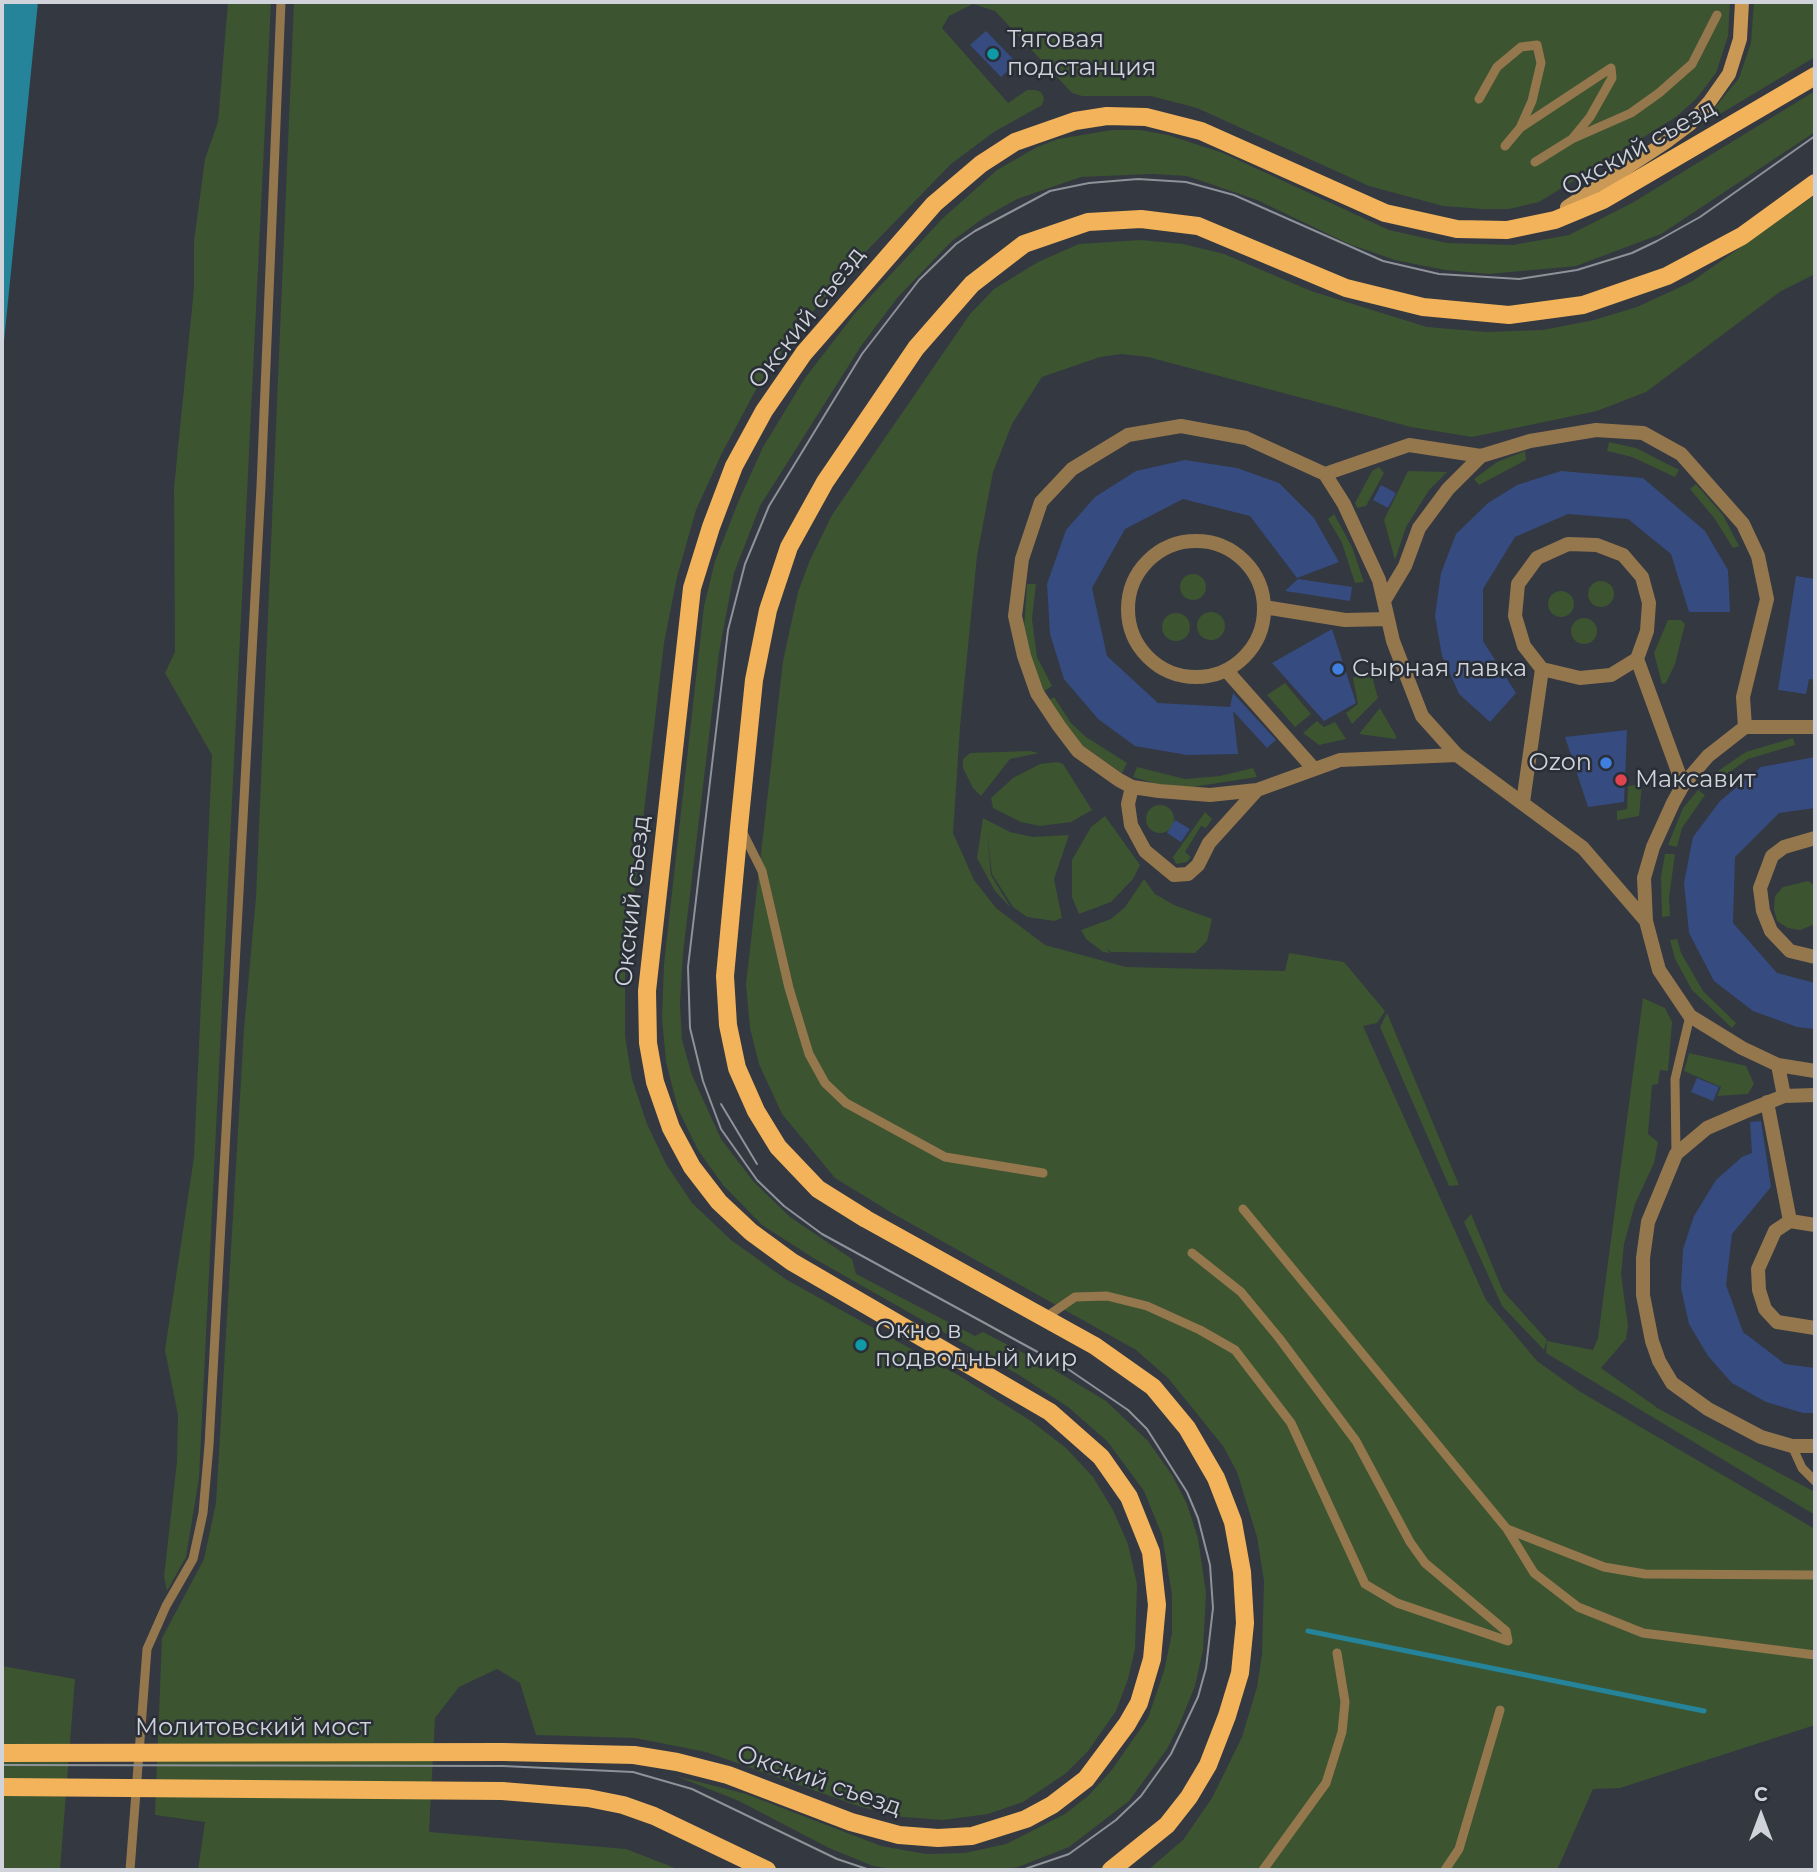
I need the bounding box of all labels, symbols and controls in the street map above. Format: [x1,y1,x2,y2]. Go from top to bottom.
place label: Тяговая подстанция [1007,26,1156,82]
marker: Тяговая подстанция [985,46,1001,62]
street label: Окский съезд [1557,94,1721,202]
street label: Окский съезд [743,241,871,395]
place label: Сырная лавка [1352,655,1527,683]
marker: Сырная лавка [1330,661,1346,677]
place label: Ozon [1529,749,1592,777]
marker: Ozon [1598,755,1614,771]
place label: Максавит [1635,766,1756,794]
marker: Максавит [1613,772,1629,788]
street label: Окский съезд [610,814,656,988]
place label: Окно в подводный мир [875,1317,1077,1373]
marker: Окно в подводный мир [853,1337,869,1353]
street label: Молитовский мост [135,1714,371,1742]
street label: Окский съезд [733,1739,905,1823]
north arrow [1726,1781,1796,1851]
text: С [1754,1783,1768,1806]

